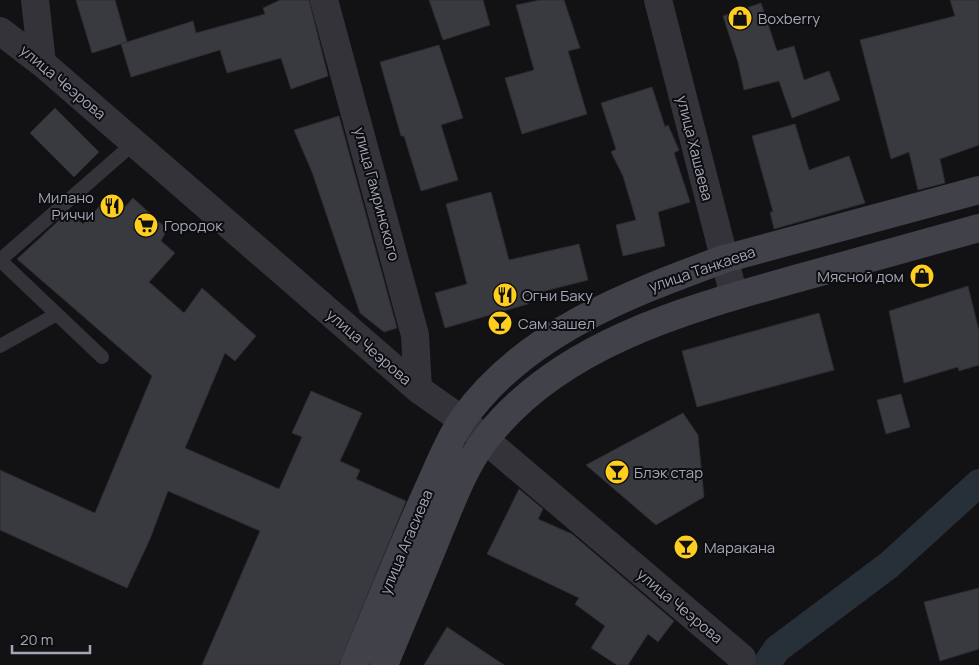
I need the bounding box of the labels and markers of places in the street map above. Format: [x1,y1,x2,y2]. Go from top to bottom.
shop icon: Boxberry [727,5,753,31]
place label: Boxberry [758,8,820,29]
place label: Милано Риччи [38,187,94,225]
restaurant icon: Милано Риччи [99,193,125,219]
supermarket icon: Городок [133,212,159,238]
place label: Городок [164,215,223,236]
shop icon: Мясной дом [909,263,935,289]
place label: Мясной дом [817,266,904,287]
restaurant icon: Огни Баку [492,282,518,308]
place label: Огни Баку [522,285,593,306]
bar icon: Сам зашел [487,310,513,336]
place label: Сам зашел [518,313,595,334]
bar icon: Блэк стар [604,459,630,485]
place label: Блэк стар [634,462,703,483]
bar icon: Маракана [673,534,699,560]
place label: Маракана [704,537,775,558]

